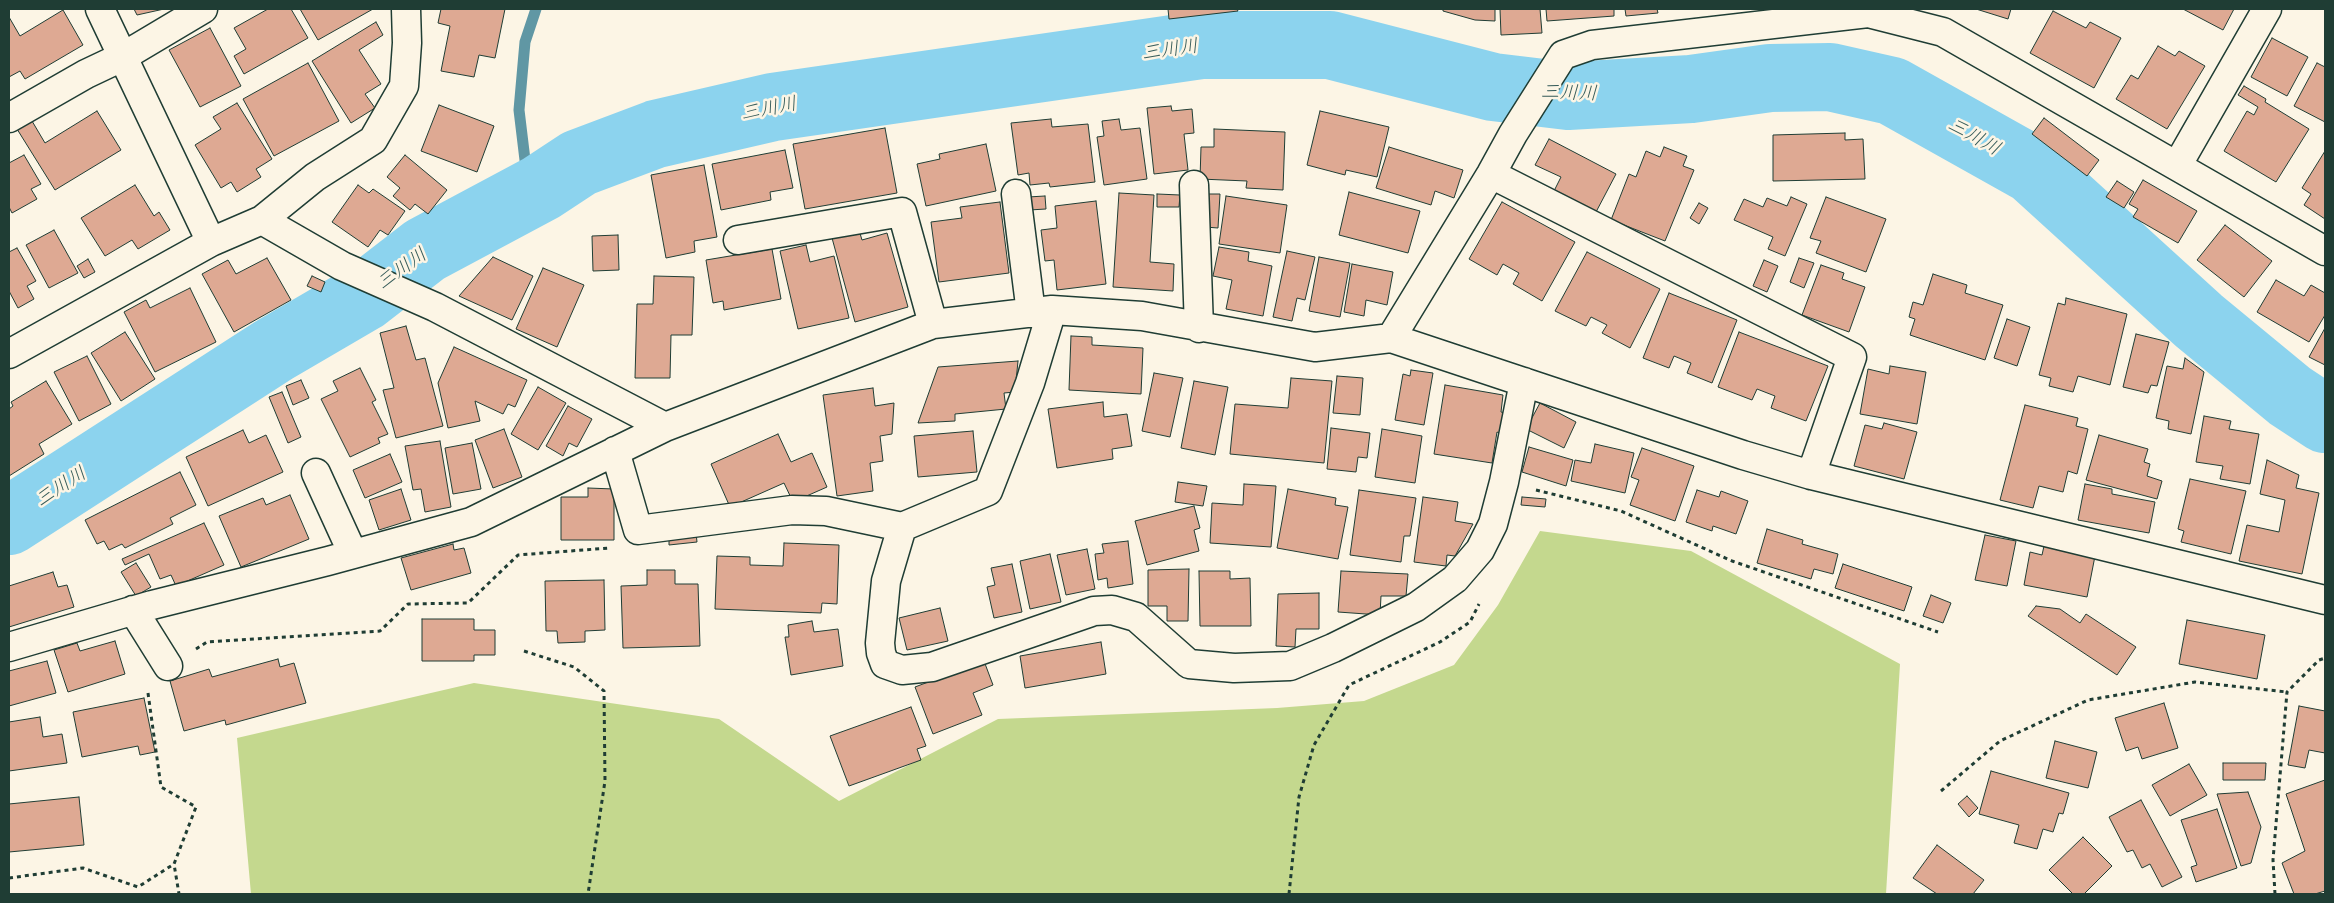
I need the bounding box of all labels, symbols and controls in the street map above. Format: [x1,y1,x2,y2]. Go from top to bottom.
water label: 三川川 [1140,35,1200,65]
water label: 三川川 [1540,81,1598,105]
water label: 三川川 [739,92,799,126]
water label: 三川川 [1944,113,2004,161]
water label: 三川川 [372,243,432,295]
water label: 三川川 [31,462,91,512]

